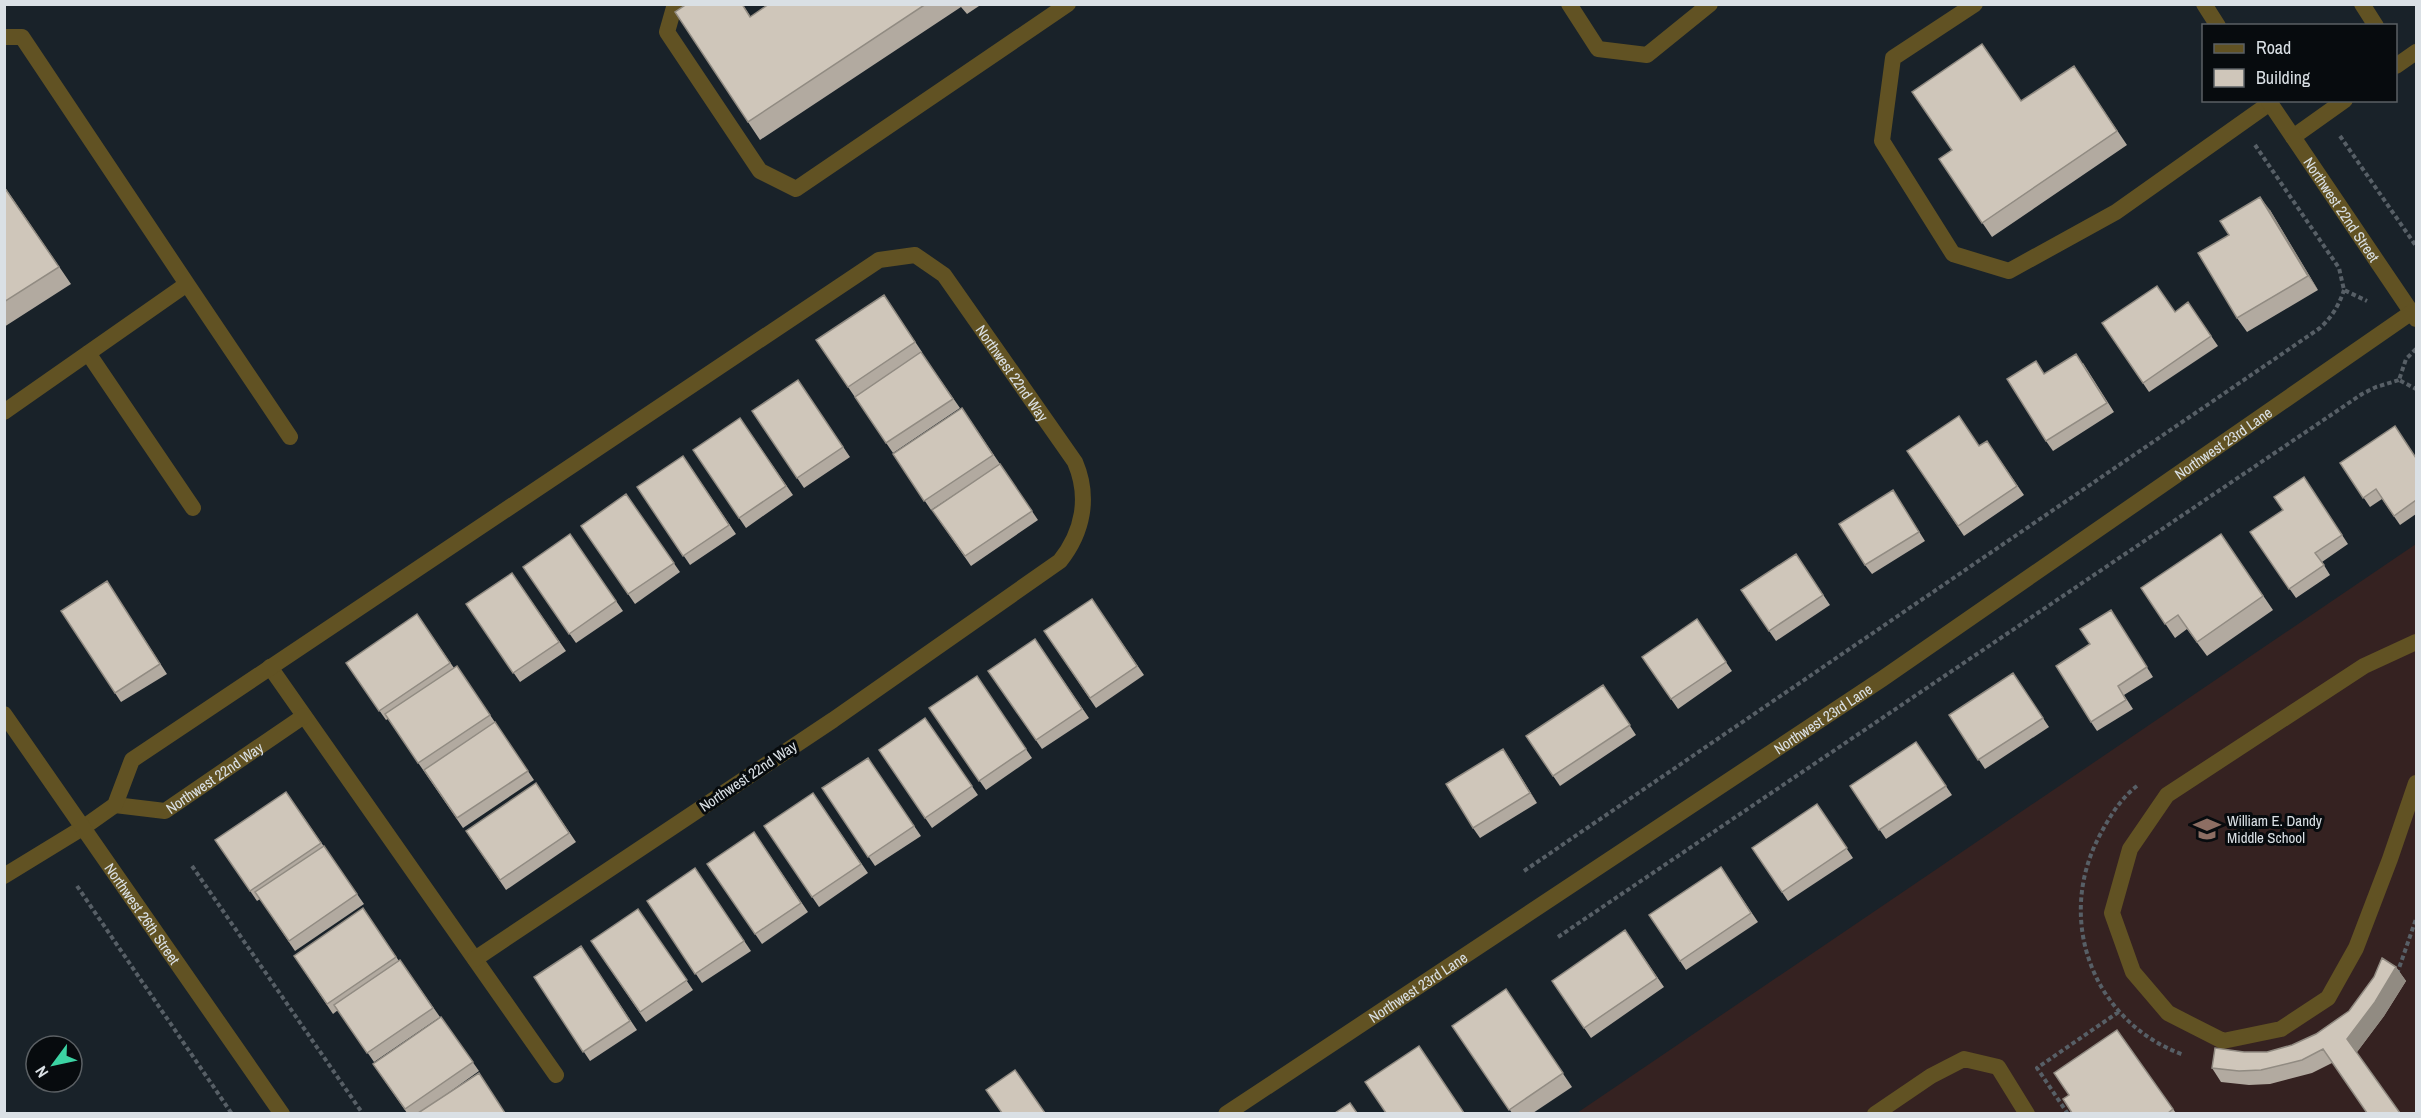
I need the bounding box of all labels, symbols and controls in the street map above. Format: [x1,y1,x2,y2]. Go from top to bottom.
legend [2202,24,2397,102]
text: Road [2256,35,2291,60]
text: Building [2256,65,2311,90]
street label: Northwest 22nd Street [2299,153,2385,266]
street label: Northwest 22nd Way [971,320,1054,426]
street label: Northwest 23rd Lane [2170,402,2276,484]
street label: Northwest 23rd Lane [1769,678,1876,759]
street label: Northwest 22nd Way [695,735,802,817]
street label: Northwest 22nd Way [161,736,268,818]
place label: William E. Dandy Middle School [2227,810,2323,848]
school or university icon: William E. Dandy Middle School [2192,814,2222,844]
street label: Northwest 26th Street [100,859,186,969]
street label: Northwest 23rd Lane [1364,946,1471,1027]
north arrow [24,1034,84,1094]
text: N [30,1062,53,1082]

